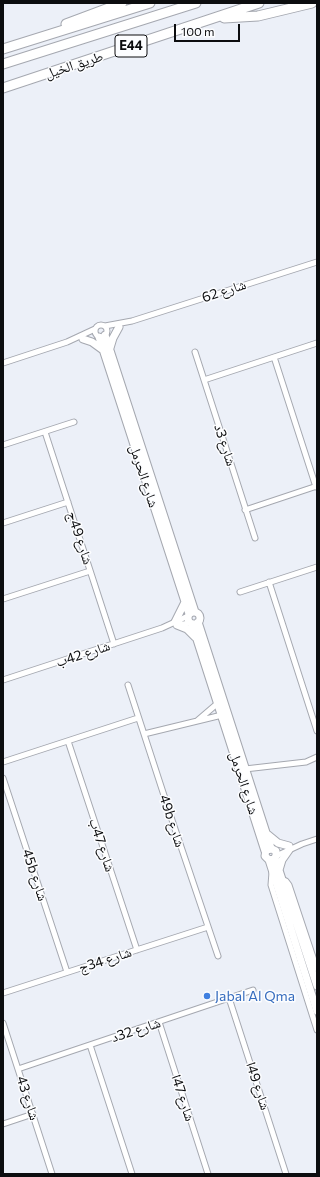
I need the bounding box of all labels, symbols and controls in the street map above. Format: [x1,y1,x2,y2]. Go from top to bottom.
scale bar [176,16,242,42]
text: 100 m [181,24,215,38]
road number: E44 [115,35,147,57]
street label: طريق الخيل [43,48,105,82]
street label: شارع 62 [200,276,248,306]
street label: شارع 3د [210,422,240,468]
street label: شارع الحرمل [126,442,162,510]
street label: شارع 49ج [63,509,97,567]
street label: شارع 42ب [54,637,112,671]
street label: شارع الحرمل [226,749,262,817]
street label: 49b شارع [156,793,188,849]
street label: شارع 47ب [85,816,119,874]
street label: 45b شارع [19,847,51,903]
street label: شارع 34ج [76,944,134,976]
place label: Jabal Al Qma [215,988,295,1004]
marker: Jabal Al Qma [202,991,212,1001]
street label: شارع 32د [109,1014,163,1046]
street label: شارع 49ا [242,1060,274,1112]
street label: شارع 47ا [168,1073,198,1123]
street label: شارع 43 [13,1074,43,1122]

